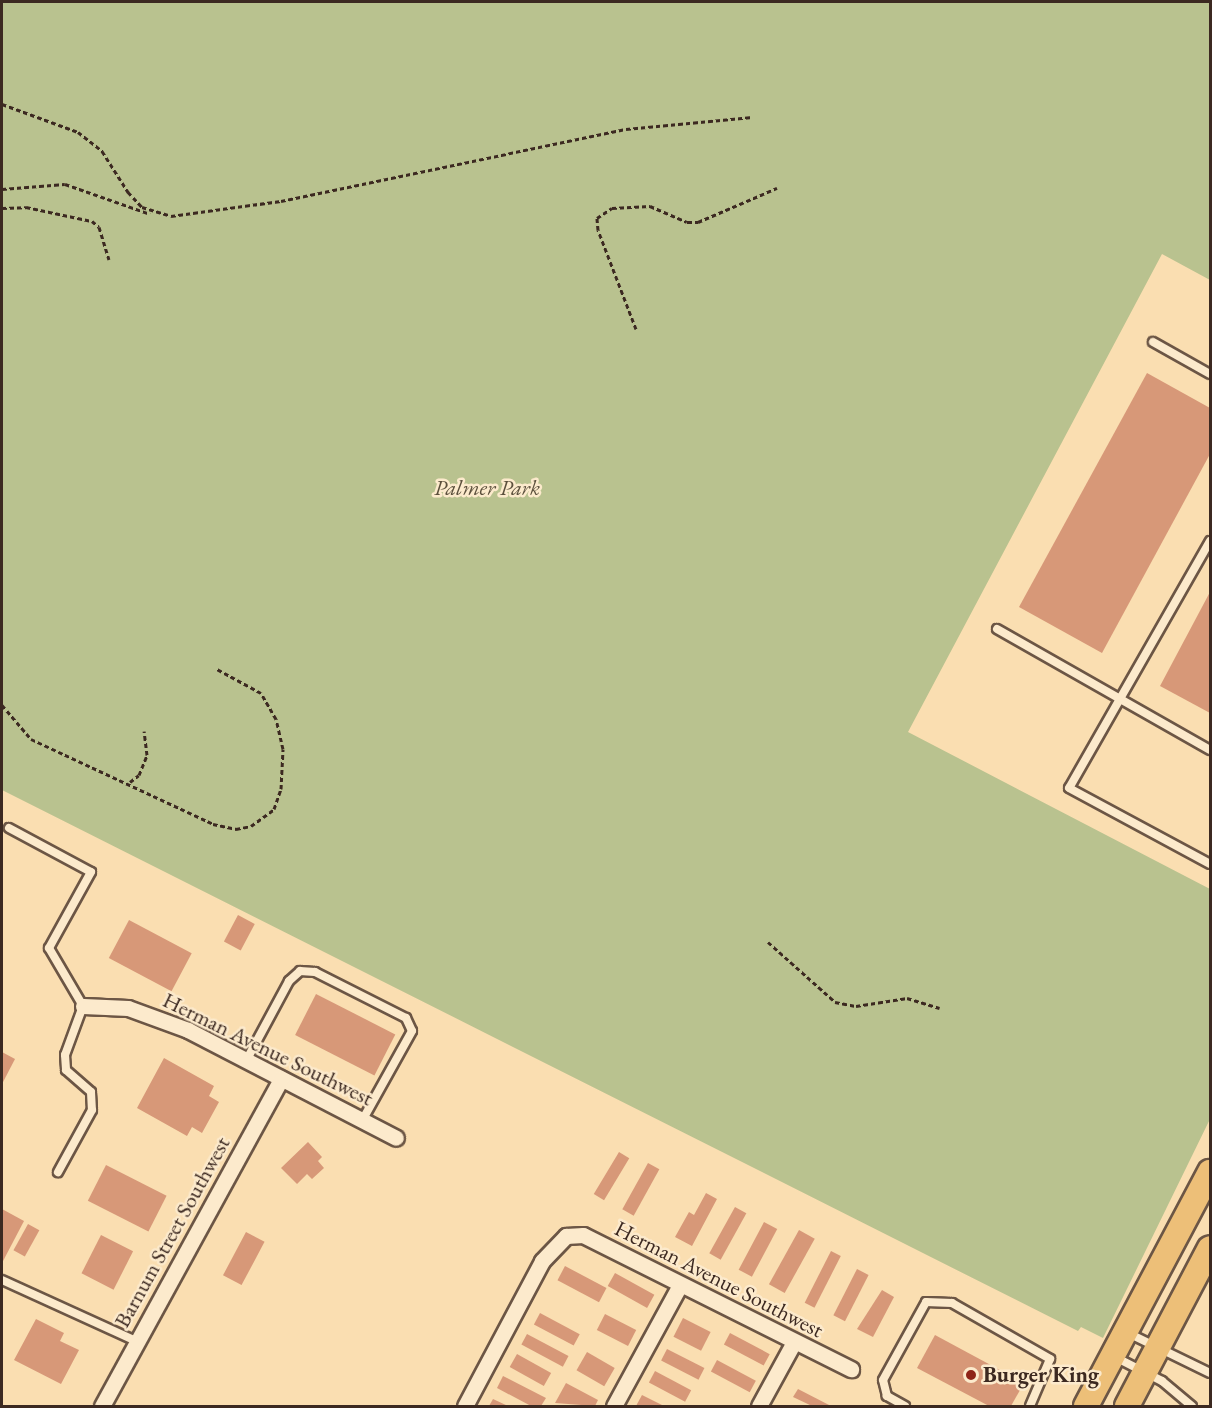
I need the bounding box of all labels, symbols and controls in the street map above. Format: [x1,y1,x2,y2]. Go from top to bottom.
park label: Palmer Park [434,475,540,501]
street label: Herman Avenue Southwest [159,987,377,1111]
street label: Barnum Street Southwest [109,1132,235,1332]
street label: Herman Avenue Southwest [610,1215,828,1343]
place label: Burger King [983,1362,1099,1388]
marker: Burger King [964,1368,978,1382]

